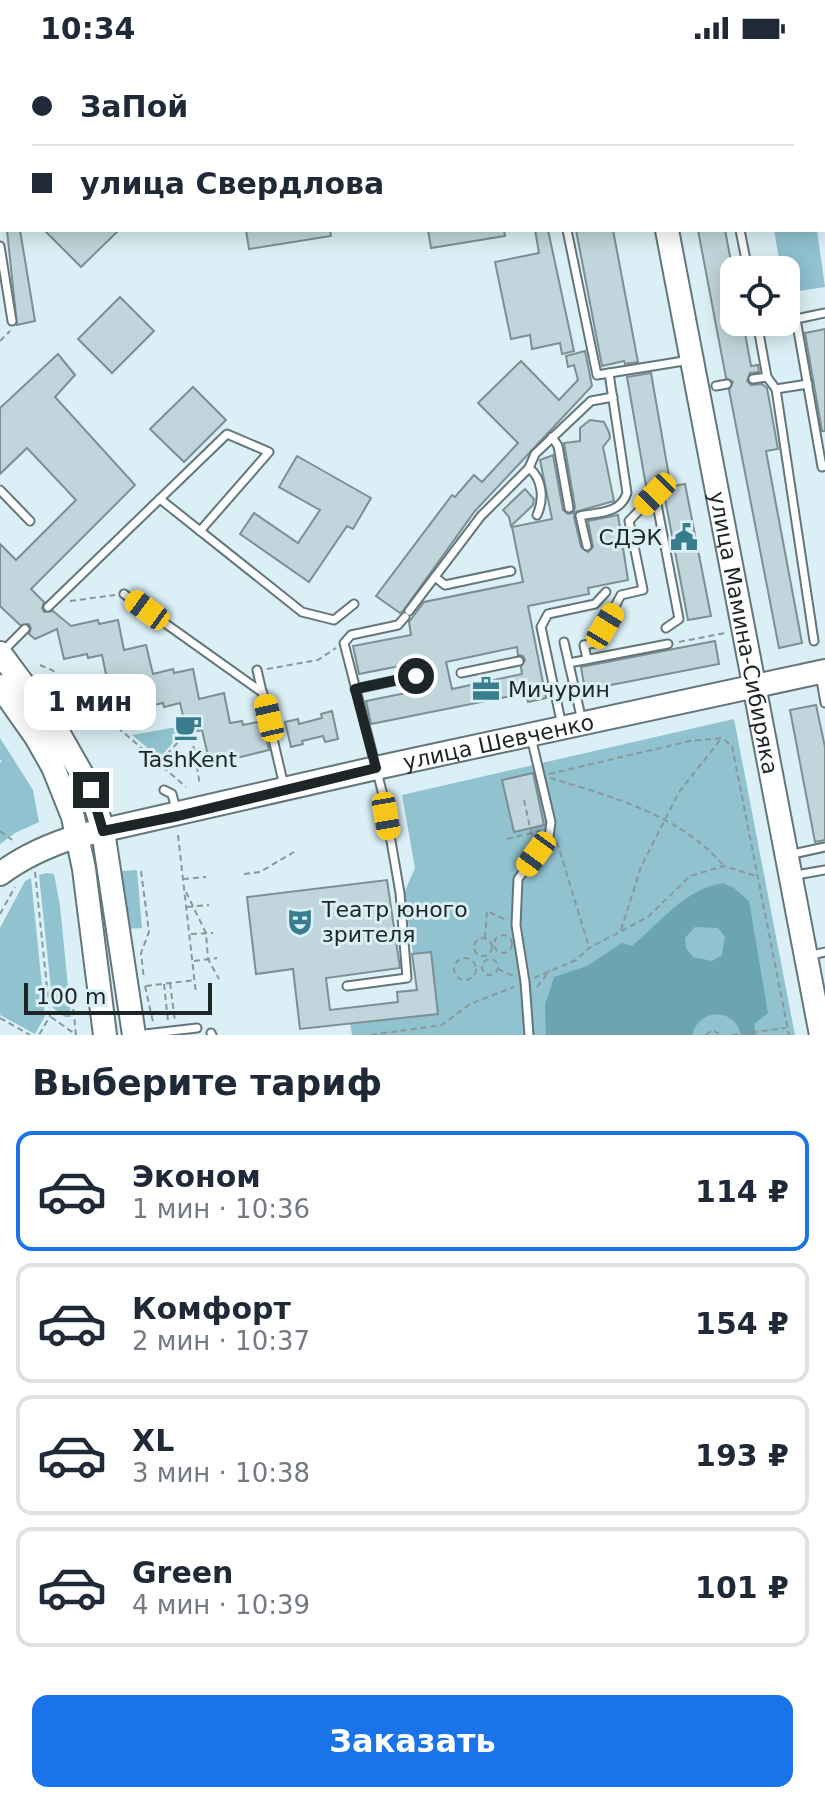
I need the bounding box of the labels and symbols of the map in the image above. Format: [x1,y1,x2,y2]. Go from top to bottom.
car [630,468,680,520]
street label: улица Мамина-Сибиряка [705,489,783,776]
public building icon: СДЭК [669,522,699,552]
place label: СДЭК [598,525,662,550]
car [121,586,173,634]
car [582,599,628,653]
route start [398,658,434,694]
callout: 1 мин [25,674,157,730]
office icon: Мичурин [471,674,501,704]
place label: Мичурин [508,677,610,702]
car [252,692,286,744]
street label: улица Шевченко [401,709,596,774]
cafe icon: TashKent [173,712,203,742]
place label: TashKent [138,747,237,772]
route end [73,772,109,808]
car [370,790,402,842]
car [512,828,560,880]
place label: Театр юного зрителя [321,897,468,947]
theatre icon: Театр юного зрителя [285,907,315,937]
scale bar [24,979,212,1015]

